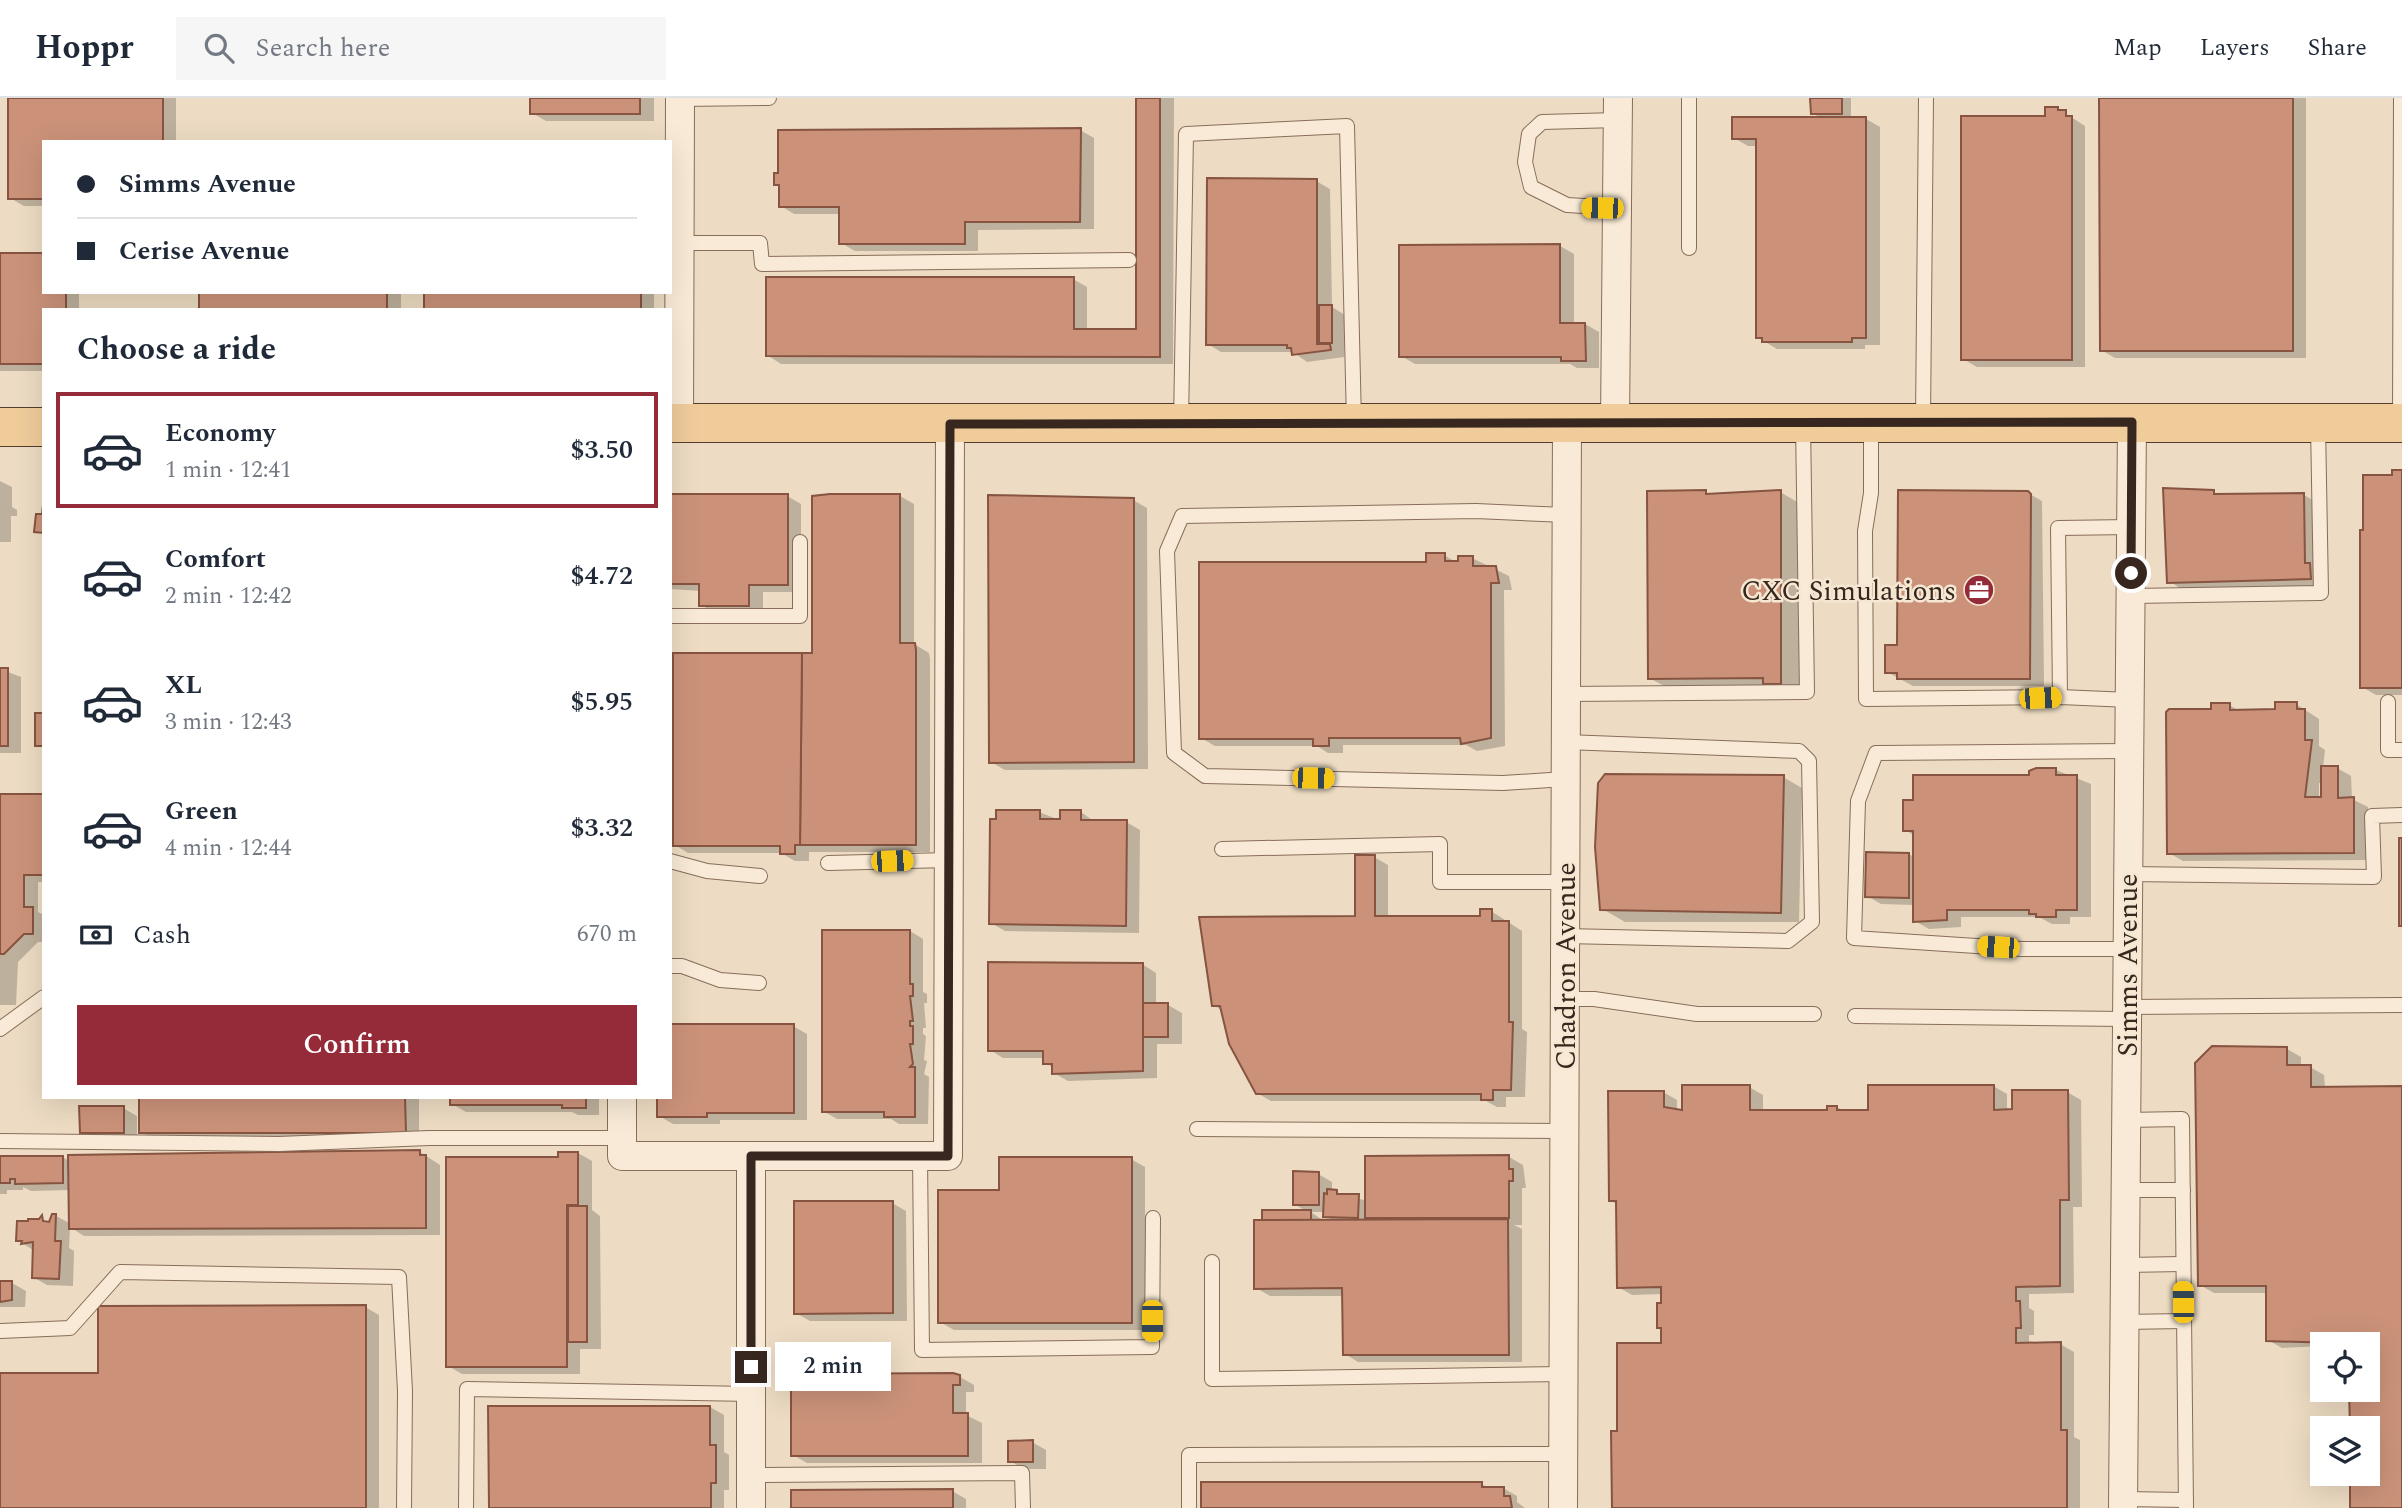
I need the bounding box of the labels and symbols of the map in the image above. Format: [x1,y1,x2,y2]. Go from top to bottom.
car [1581,197,1624,219]
route start [2115,557,2147,589]
place label: CXC Simulations [1741,570,1956,613]
office icon: CXC Simulations [1962,573,1996,607]
car [2019,687,2062,709]
car [1292,767,1335,789]
car [871,850,914,872]
street label: Chadron Avenue [1545,862,1588,1070]
street label: Simms Avenue [2107,873,2150,1057]
car [1977,935,2020,959]
car [2173,1281,2194,1323]
car [1142,1300,1163,1342]
callout: 2 min [776,1342,891,1392]
route end [735,1351,767,1383]

